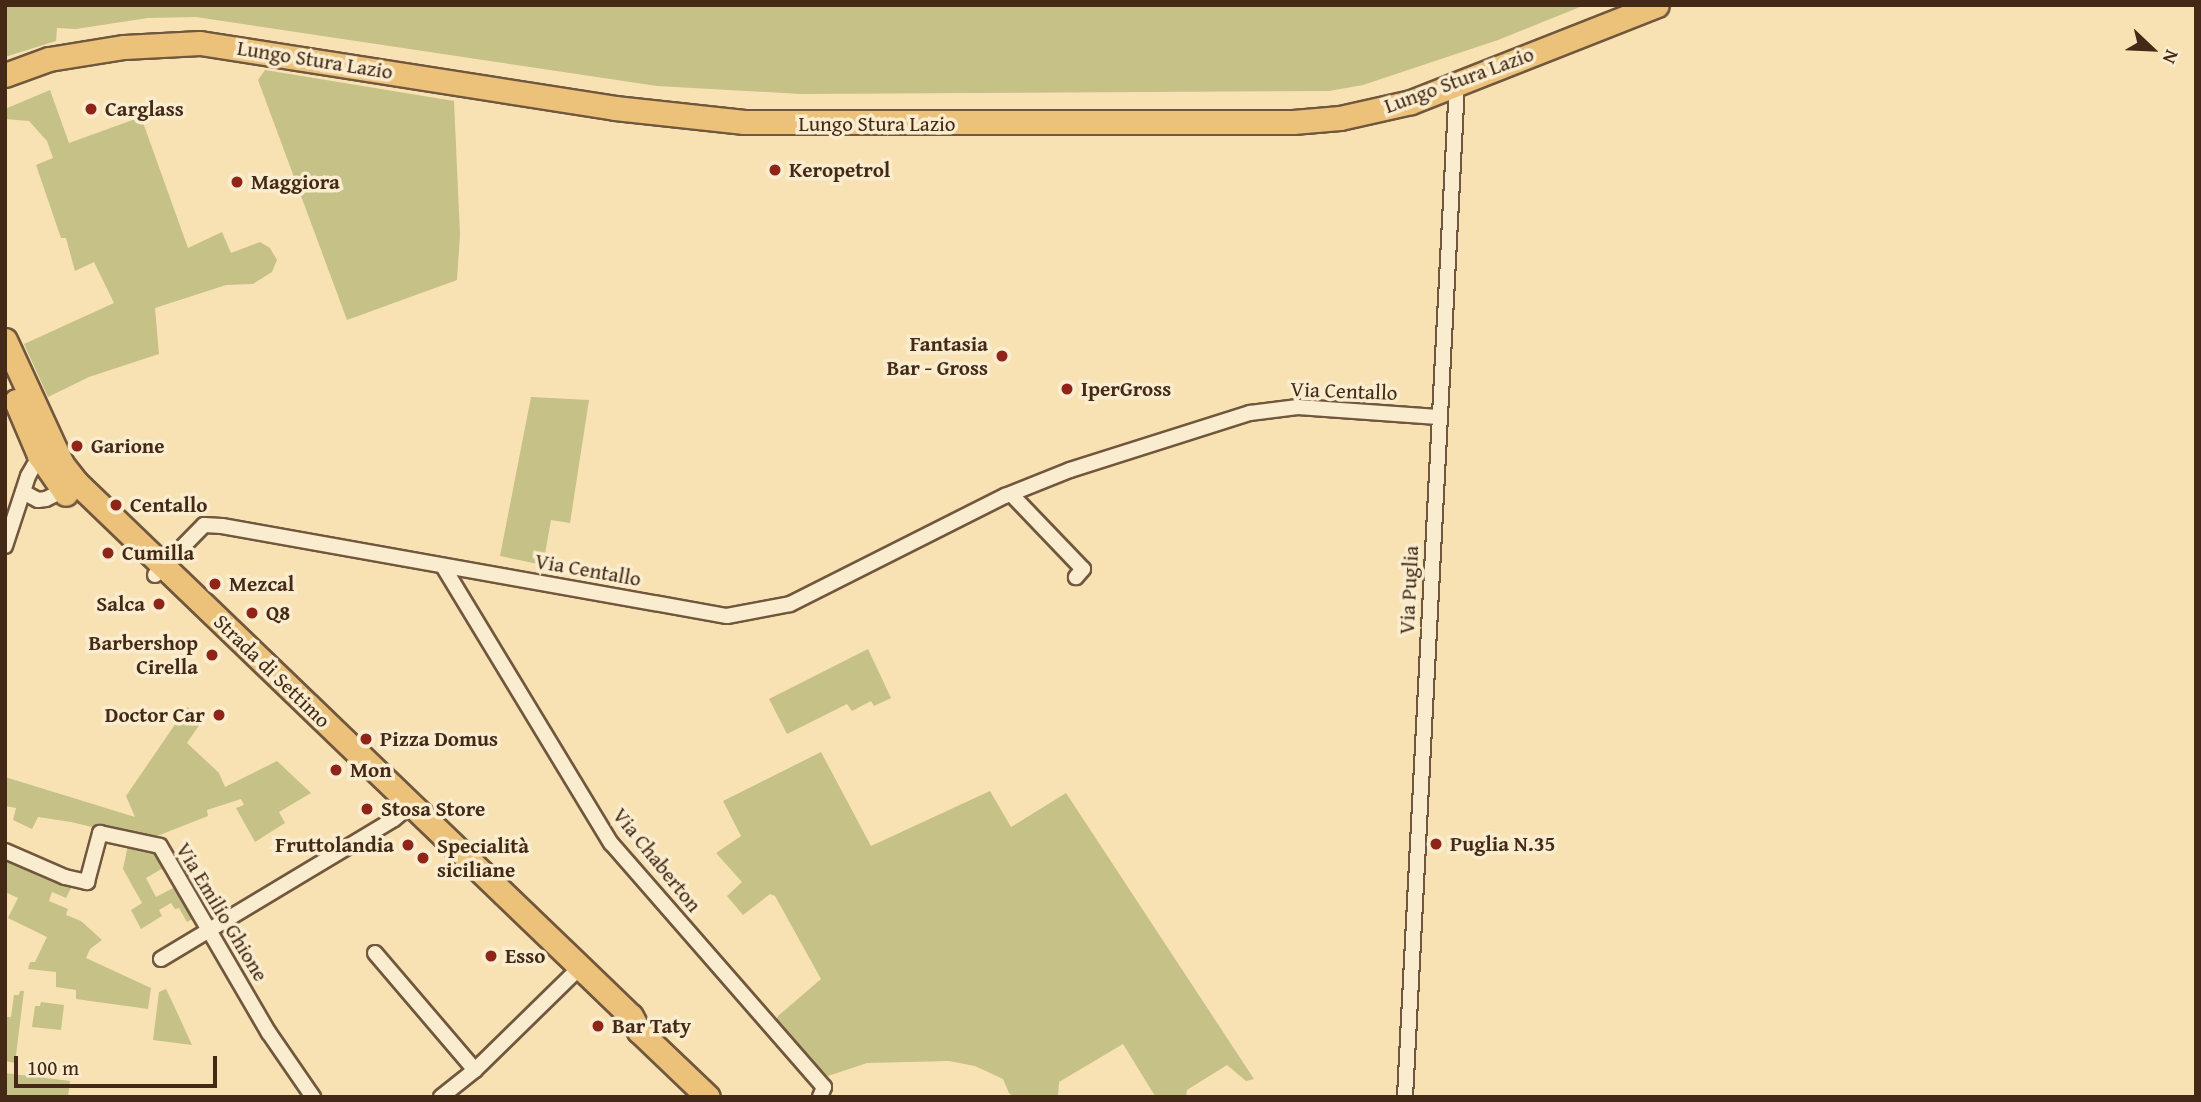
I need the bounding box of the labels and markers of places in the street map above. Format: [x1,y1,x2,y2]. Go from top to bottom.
place label: Carglass [105,96,184,122]
marker: Carglass [83,101,99,117]
place label: Keropetrol [789,157,890,183]
marker: Keropetrol [767,162,783,178]
place label: Maggiora [251,169,340,195]
marker: Maggiora [229,174,245,190]
place label: Fantasia Bar - Gross [886,331,988,381]
marker: Fantasia Bar - Gross [994,348,1010,364]
place label: IperGross [1081,376,1171,402]
marker: IperGross [1059,381,1075,397]
place label: Garione [91,433,165,459]
marker: Garione [69,438,85,454]
place label: Centallo [130,492,208,518]
marker: Centallo [108,497,124,513]
place label: Cumilla [122,540,194,566]
marker: Cumilla [100,545,116,561]
place label: Mezcal [229,571,294,597]
marker: Mezcal [207,576,223,592]
place label: Salca [96,591,145,617]
marker: Salca [151,596,167,612]
place label: Q8 [266,600,290,626]
marker: Q8 [244,605,260,621]
place label: Barbershop Cirella [89,630,198,680]
marker: Barbershop Cirella [204,647,220,663]
place label: Doctor Car [105,702,205,728]
marker: Doctor Car [211,707,227,723]
place label: Pizza Domus [380,726,498,752]
marker: Pizza Domus [358,731,374,747]
place label: Mon [350,757,392,783]
marker: Mon [328,762,344,778]
place label: Stosa Store [381,796,485,822]
marker: Stosa Store [359,801,375,817]
place label: Puglia N.35 [1450,831,1555,857]
place label: Fruttolandia [275,832,394,858]
place label: Specialità siciliane [437,833,529,883]
marker: Puglia N.35 [1428,836,1444,852]
marker: Fruttolandia [400,837,416,853]
marker: Specialità siciliane [415,850,431,866]
place label: Esso [505,943,545,969]
marker: Esso [483,948,499,964]
place label: Bar Taty [612,1013,691,1039]
marker: Bar Taty [590,1018,606,1034]

